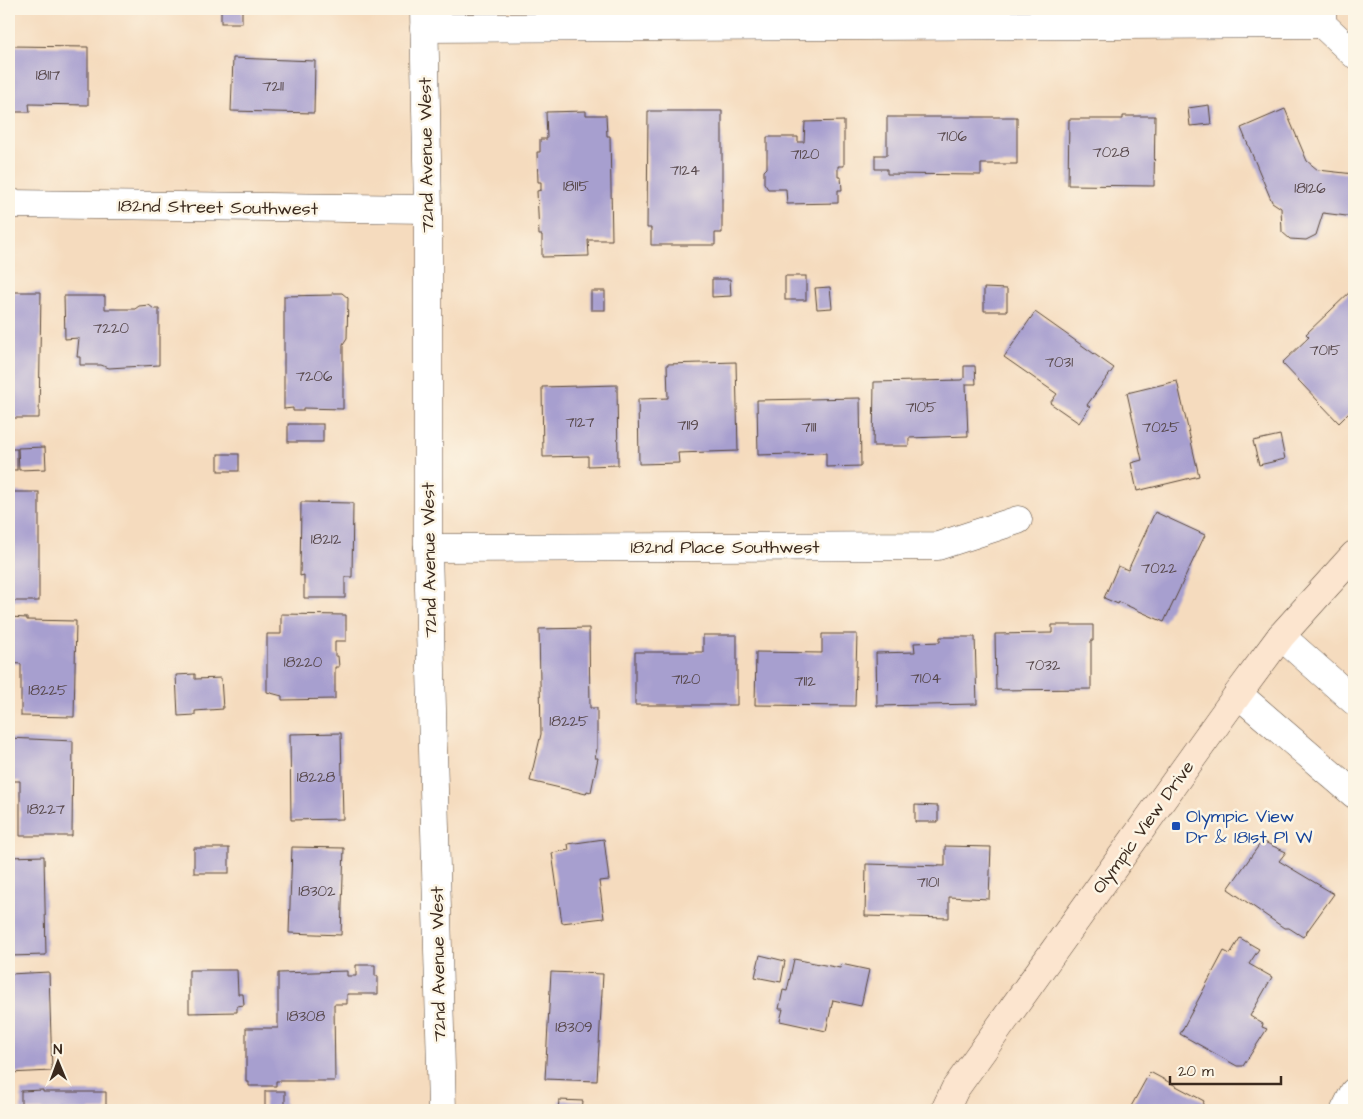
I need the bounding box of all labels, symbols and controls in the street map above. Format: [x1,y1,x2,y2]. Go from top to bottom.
house number: 18117 [36,65,60,86]
house number: 7211 [262,76,284,97]
street label: 72nd Avenue West [413,76,440,233]
house number: 7106 [937,126,968,147]
house number: 7028 [1092,142,1130,163]
house number: 7120 [790,144,820,165]
house number: 7124 [670,160,700,181]
house number: 18115 [563,176,589,197]
house number: 18126 [1294,178,1326,199]
street label: 182nd Street Southwest [118,193,319,222]
house number: 7220 [93,318,129,339]
house number: 7015 [1309,340,1341,361]
house number: 7031 [1045,352,1073,373]
house number: 7206 [296,366,333,387]
house number: 7105 [905,397,937,418]
house number: 7127 [566,412,594,433]
house number: 7119 [677,415,699,436]
house number: 7111 [802,417,817,438]
house number: 7025 [1142,417,1180,438]
street label: 72nd Avenue West [416,481,443,638]
house number: 18212 [311,529,342,550]
street label: 182nd Place Southwest [630,535,820,560]
house number: 7022 [1141,558,1177,579]
house number: 18220 [284,652,323,673]
house number: 7032 [1026,655,1061,676]
house number: 7104 [911,668,941,689]
house number: 7120 [671,669,701,690]
house number: 7112 [794,671,816,692]
house number: 18225 [28,680,68,701]
house number: 18225 [549,711,589,732]
street label: Olympic View Drive [1087,755,1201,900]
house number: 18228 [297,767,336,788]
house number: 18227 [27,799,65,820]
place label: Olympic View Dr & 181st Pl W [1186,804,1312,850]
marker: Olympic View Dr & 181st Pl W [1170,820,1182,832]
house number: 7101 [917,872,939,893]
house number: 18302 [298,881,336,902]
street label: 72nd Avenue West [425,885,452,1042]
house number: 18308 [287,1006,326,1027]
house number: 18309 [555,1017,593,1038]
north arrow [32,1036,82,1086]
text: N [53,1040,63,1060]
scale bar [1170,1054,1282,1086]
text: 20 m [1178,1061,1214,1082]

